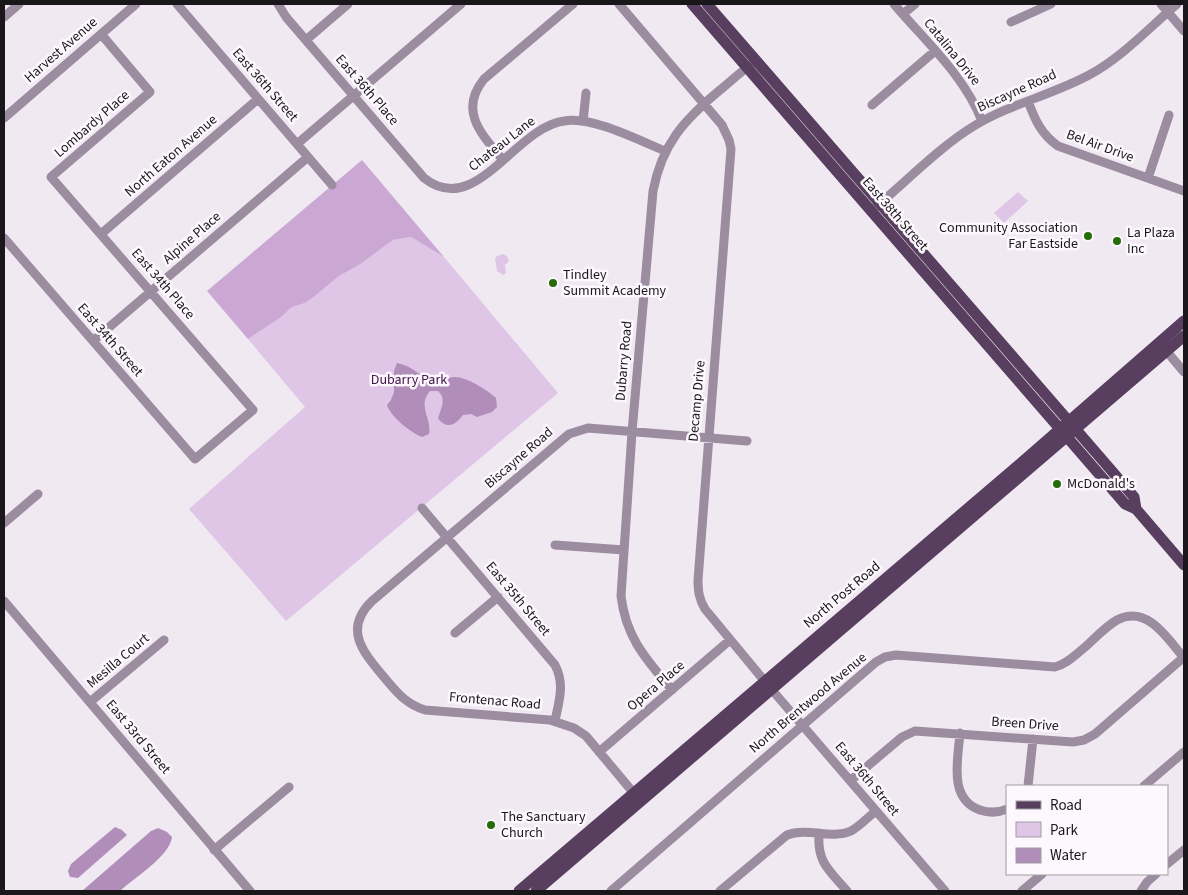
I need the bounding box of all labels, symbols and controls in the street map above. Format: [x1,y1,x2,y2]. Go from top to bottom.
street label: Harvest Avenue [20,13,102,87]
street label: Catalina Drive [919,14,985,90]
street label: East 36th Street [227,44,303,126]
street label: East 36th Place [331,50,404,130]
street label: Biscayne Road [974,65,1060,117]
street label: Lombardy Place [50,86,134,162]
street label: North Eaton Avenue [120,110,222,202]
street label: Chateau Lane [464,112,540,176]
street label: Bel Air Drive [1063,125,1137,167]
street label: East 38th Street [857,173,933,255]
street label: Alpine Place [159,207,226,269]
place label: Community Association Far Eastside [939,218,1078,254]
place label: La Plaza Inc [1127,223,1175,259]
marker: Community Association Far Eastside [1082,230,1094,242]
marker: La Plaza Inc [1111,235,1123,247]
street label: East 34th Place [127,244,200,324]
place label: Tindley Summit Academy [563,265,667,301]
marker: Tindley Summit Academy [547,277,559,289]
street label: East 34th Street [72,299,148,381]
street label: Dubarry Road [611,320,637,402]
street label: Decamp Drive [683,360,711,442]
park label: Dubarry Park [371,370,447,390]
street label: Biscayne Road [480,423,558,493]
place label: McDonald's [1067,474,1135,494]
marker: McDonald's [1051,478,1063,490]
street label: East 35th Street [481,557,555,641]
street label: North Post Road [799,557,885,633]
street label: Mesilla Court [82,629,154,693]
street label: North Brentwood Avenue [745,648,871,758]
street label: Opera Place [623,656,689,716]
street label: Frontenac Road [448,687,542,715]
street label: East 33rd Street [101,695,175,779]
street label: Breen Drive [991,712,1059,736]
street label: East 36th Street [830,737,904,821]
legend [1006,785,1168,875]
text: Road [1050,795,1082,816]
place label: The Sanctuary Church [501,807,586,843]
marker: The Sanctuary Church [485,819,497,831]
text: Park [1050,820,1079,841]
text: Water [1050,845,1087,866]

